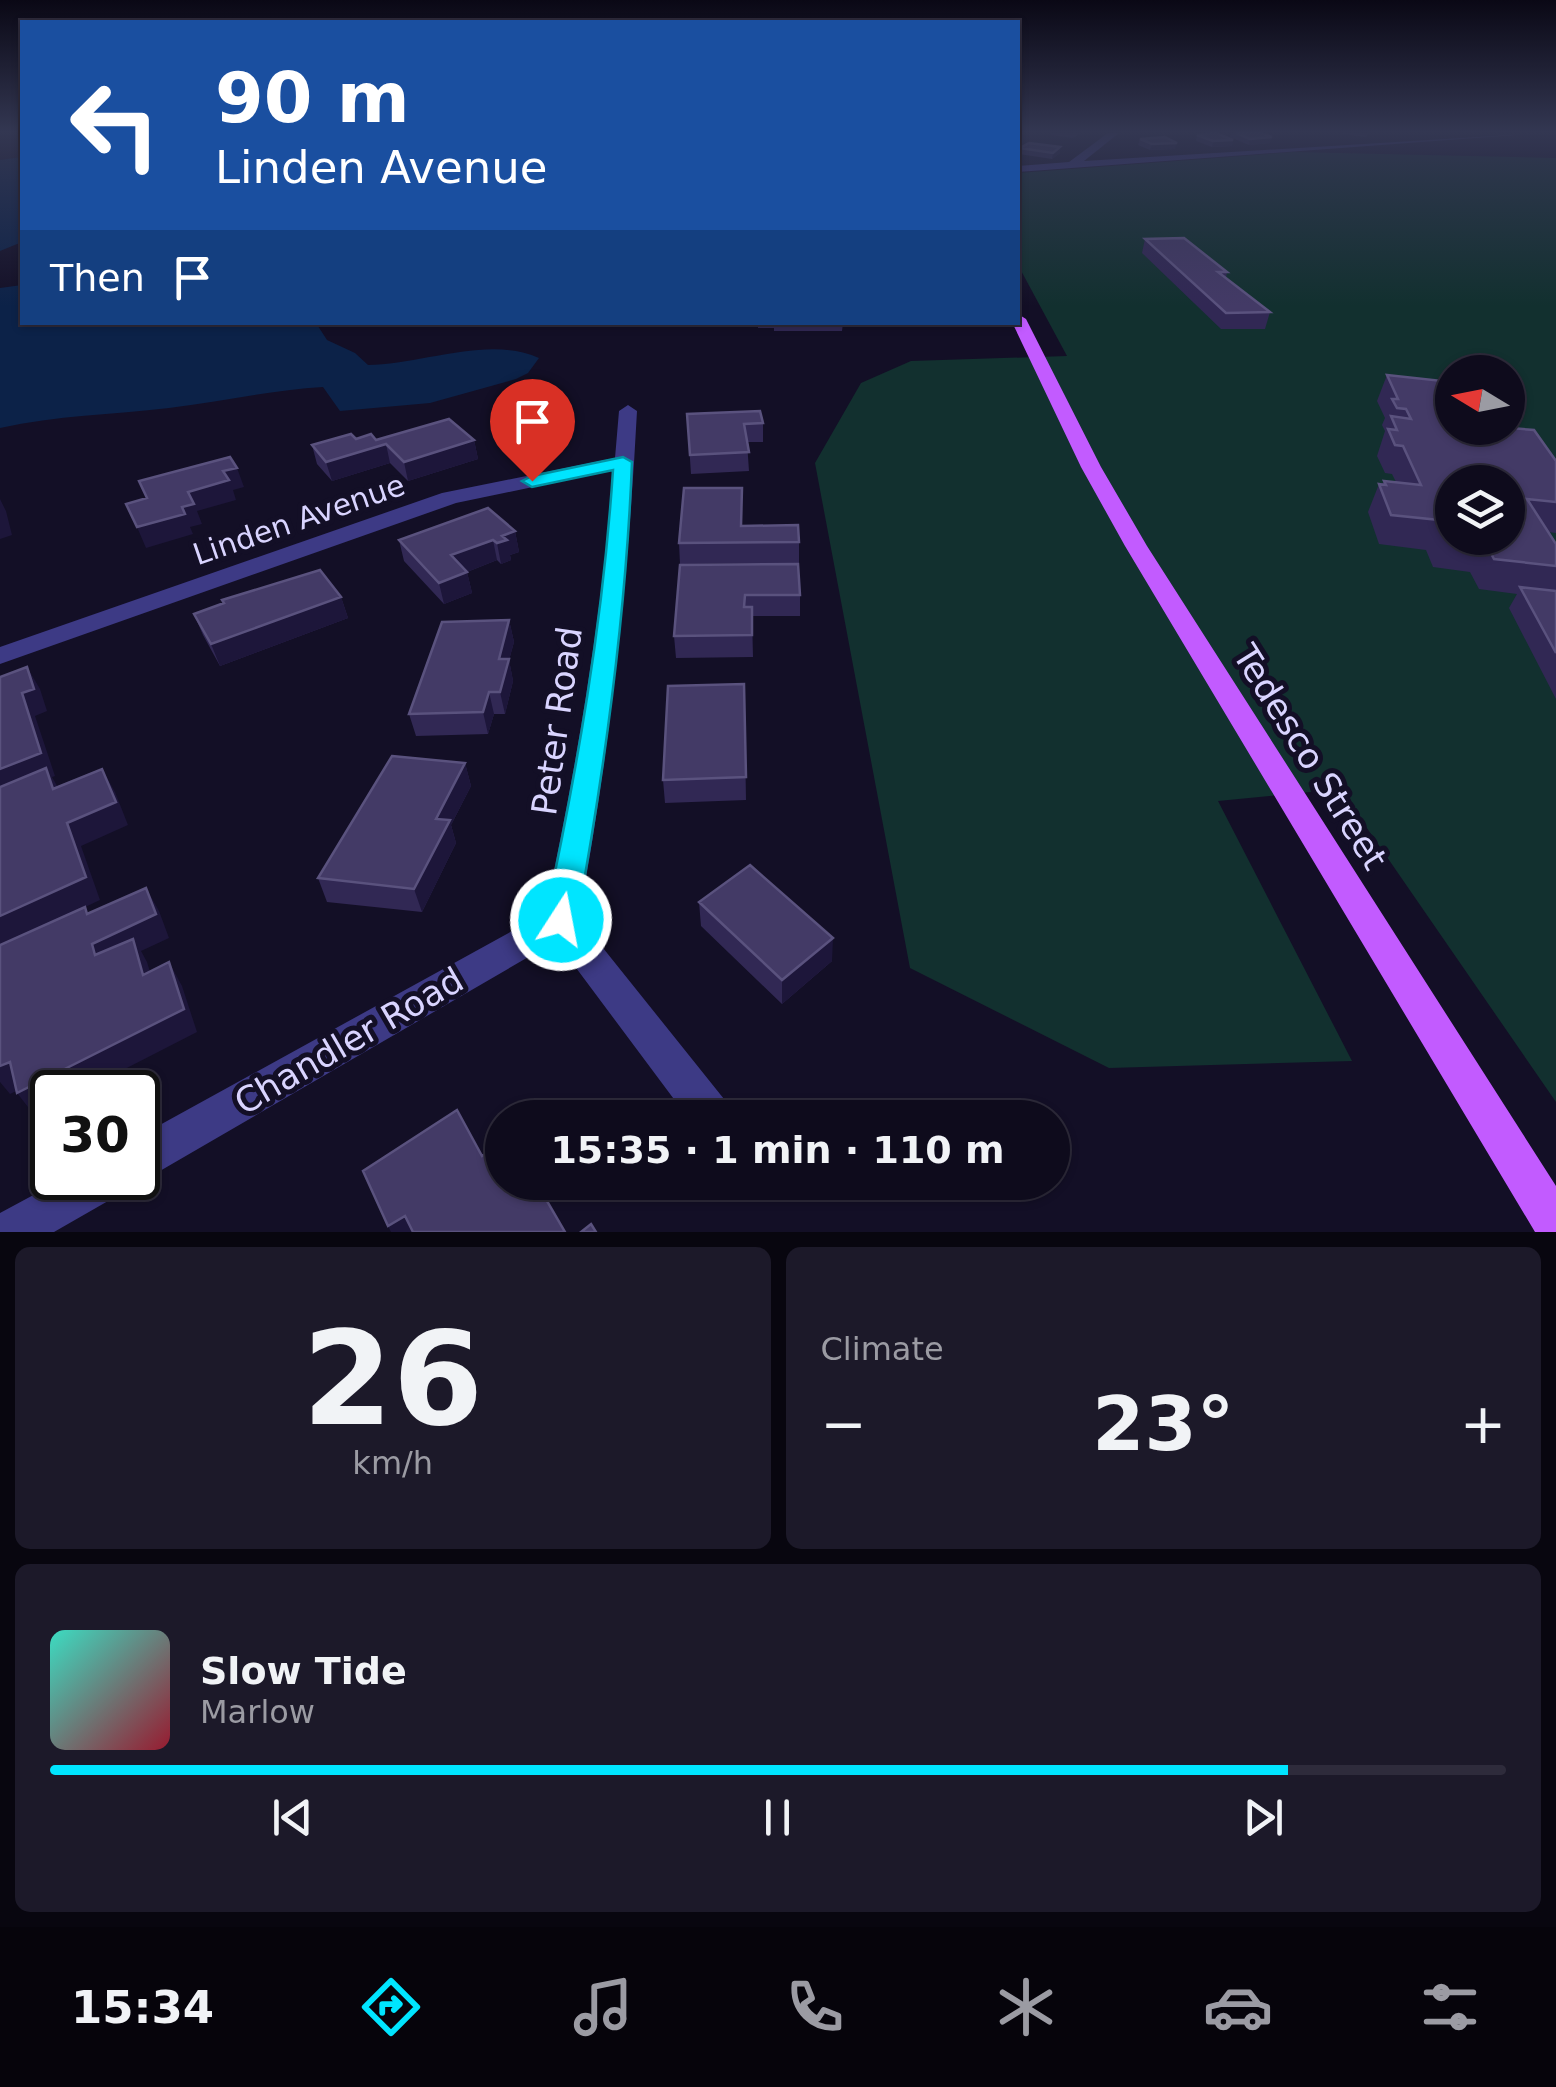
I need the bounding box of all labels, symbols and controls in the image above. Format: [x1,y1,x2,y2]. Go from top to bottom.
text: 90 m [215,57,410,139]
icon: left [50,60,180,190]
text: Linden Avenue [215,141,547,194]
icon: arrive [165,250,220,305]
text: Then [50,256,145,300]
north arrow [1435,355,1525,445]
map controls [1435,355,1525,555]
pin [490,379,575,482]
icon: arrive [505,394,560,449]
button: layers [1435,465,1525,555]
street label: Linden Avenue [188,467,409,572]
street label: Peter Road [524,624,590,818]
street label: Tedesco Street [1224,637,1395,877]
position arrow [509,868,613,972]
street label: Chandler Road [228,959,470,1123]
speed limit sign: 30 [30,1070,160,1200]
text: 15:35 · 1 min · 110 m [550,1128,1005,1172]
text: 26 [302,1303,483,1455]
text: Climate [821,1330,944,1368]
text: 23° [1092,1380,1234,1468]
text: − [821,1392,867,1456]
text: + [1460,1392,1506,1456]
text: km/h [352,1444,433,1482]
text: Slow Tide [200,1649,407,1693]
text: Marlow [200,1693,315,1731]
icon: previous [265,1790,320,1845]
icon: pause [750,1790,805,1845]
icon: next [1236,1790,1291,1845]
icon: directions [356,1972,426,2042]
icon: music [568,1972,638,2042]
icon: phone [780,1972,850,2042]
icon: climate [991,1972,1061,2042]
icon: car [1203,1972,1273,2042]
icon: filters [1415,1972,1485,2042]
text: 15:34 [71,1981,214,2034]

